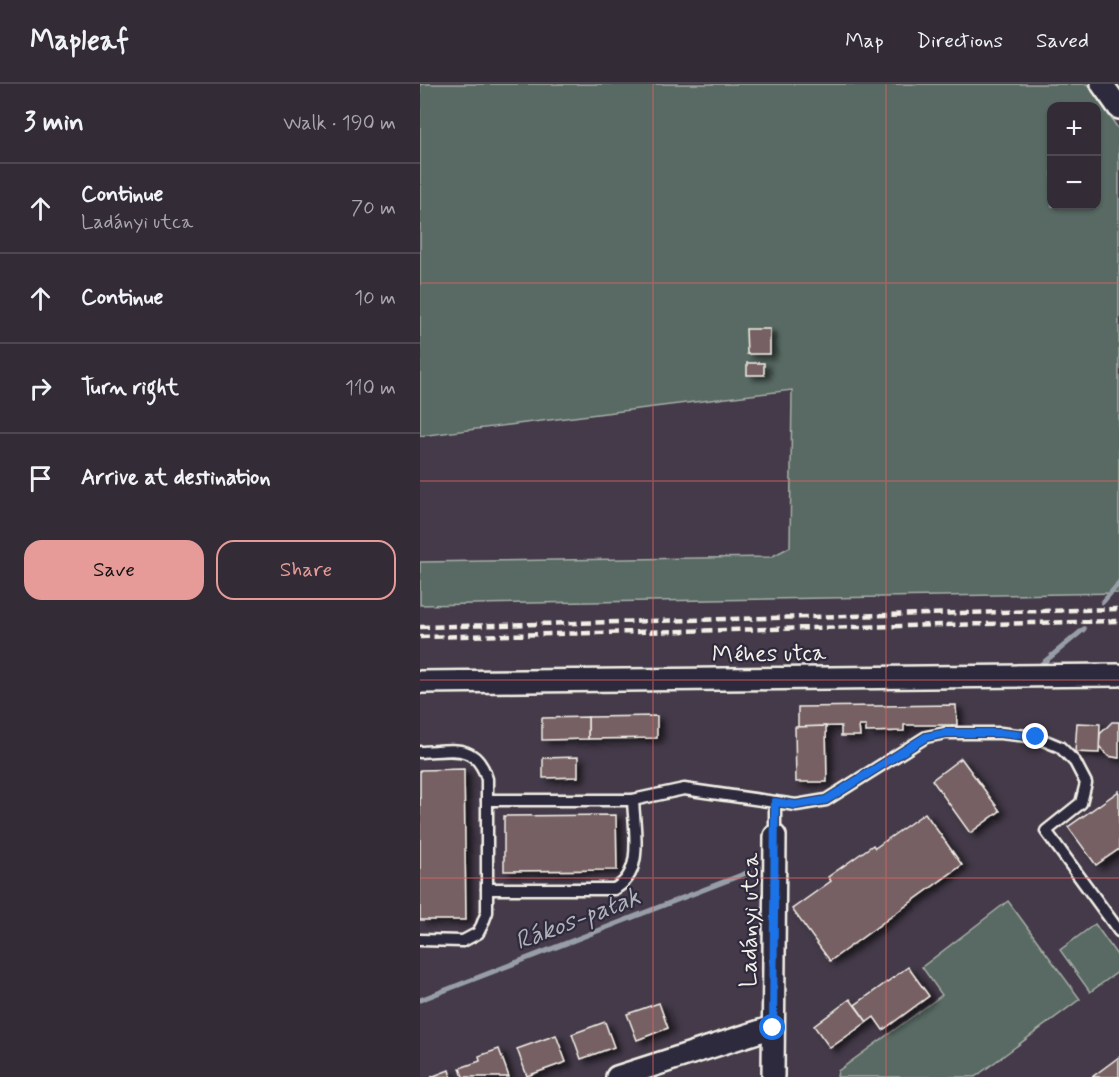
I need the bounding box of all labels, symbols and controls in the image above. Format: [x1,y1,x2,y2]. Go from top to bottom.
text: Mapleaf [30,23,129,60]
text: Map [845,27,884,55]
text: Directions [917,27,1003,55]
text: Saved [1036,27,1089,55]
map controls [1047,102,1101,210]
button: + [1047,102,1101,156]
text: 3 min [24,106,84,140]
text: Walk · 190 m [283,110,396,137]
button: − [1047,156,1101,210]
text: Continue [81,181,163,209]
icon: ahead [24,192,57,225]
text: 70 m [351,195,396,222]
text: Ladányi utca [81,209,193,236]
icon: ahead [24,282,57,315]
text: Continue [81,284,163,312]
text: 10 m [354,285,396,312]
icon: right [24,372,57,405]
text: Turn right [81,374,179,402]
text: 110 m [345,375,396,402]
icon: arrive [24,462,57,495]
text: Arrive at destination [81,464,271,492]
button: Save [24,540,204,600]
button: Share [216,540,396,600]
street label: Méhes utca [712,638,827,671]
route end [1022,723,1048,749]
street label: Ladányi utca [734,852,767,988]
water label: Rákos-patak [510,880,645,959]
route start [759,1014,785,1040]

